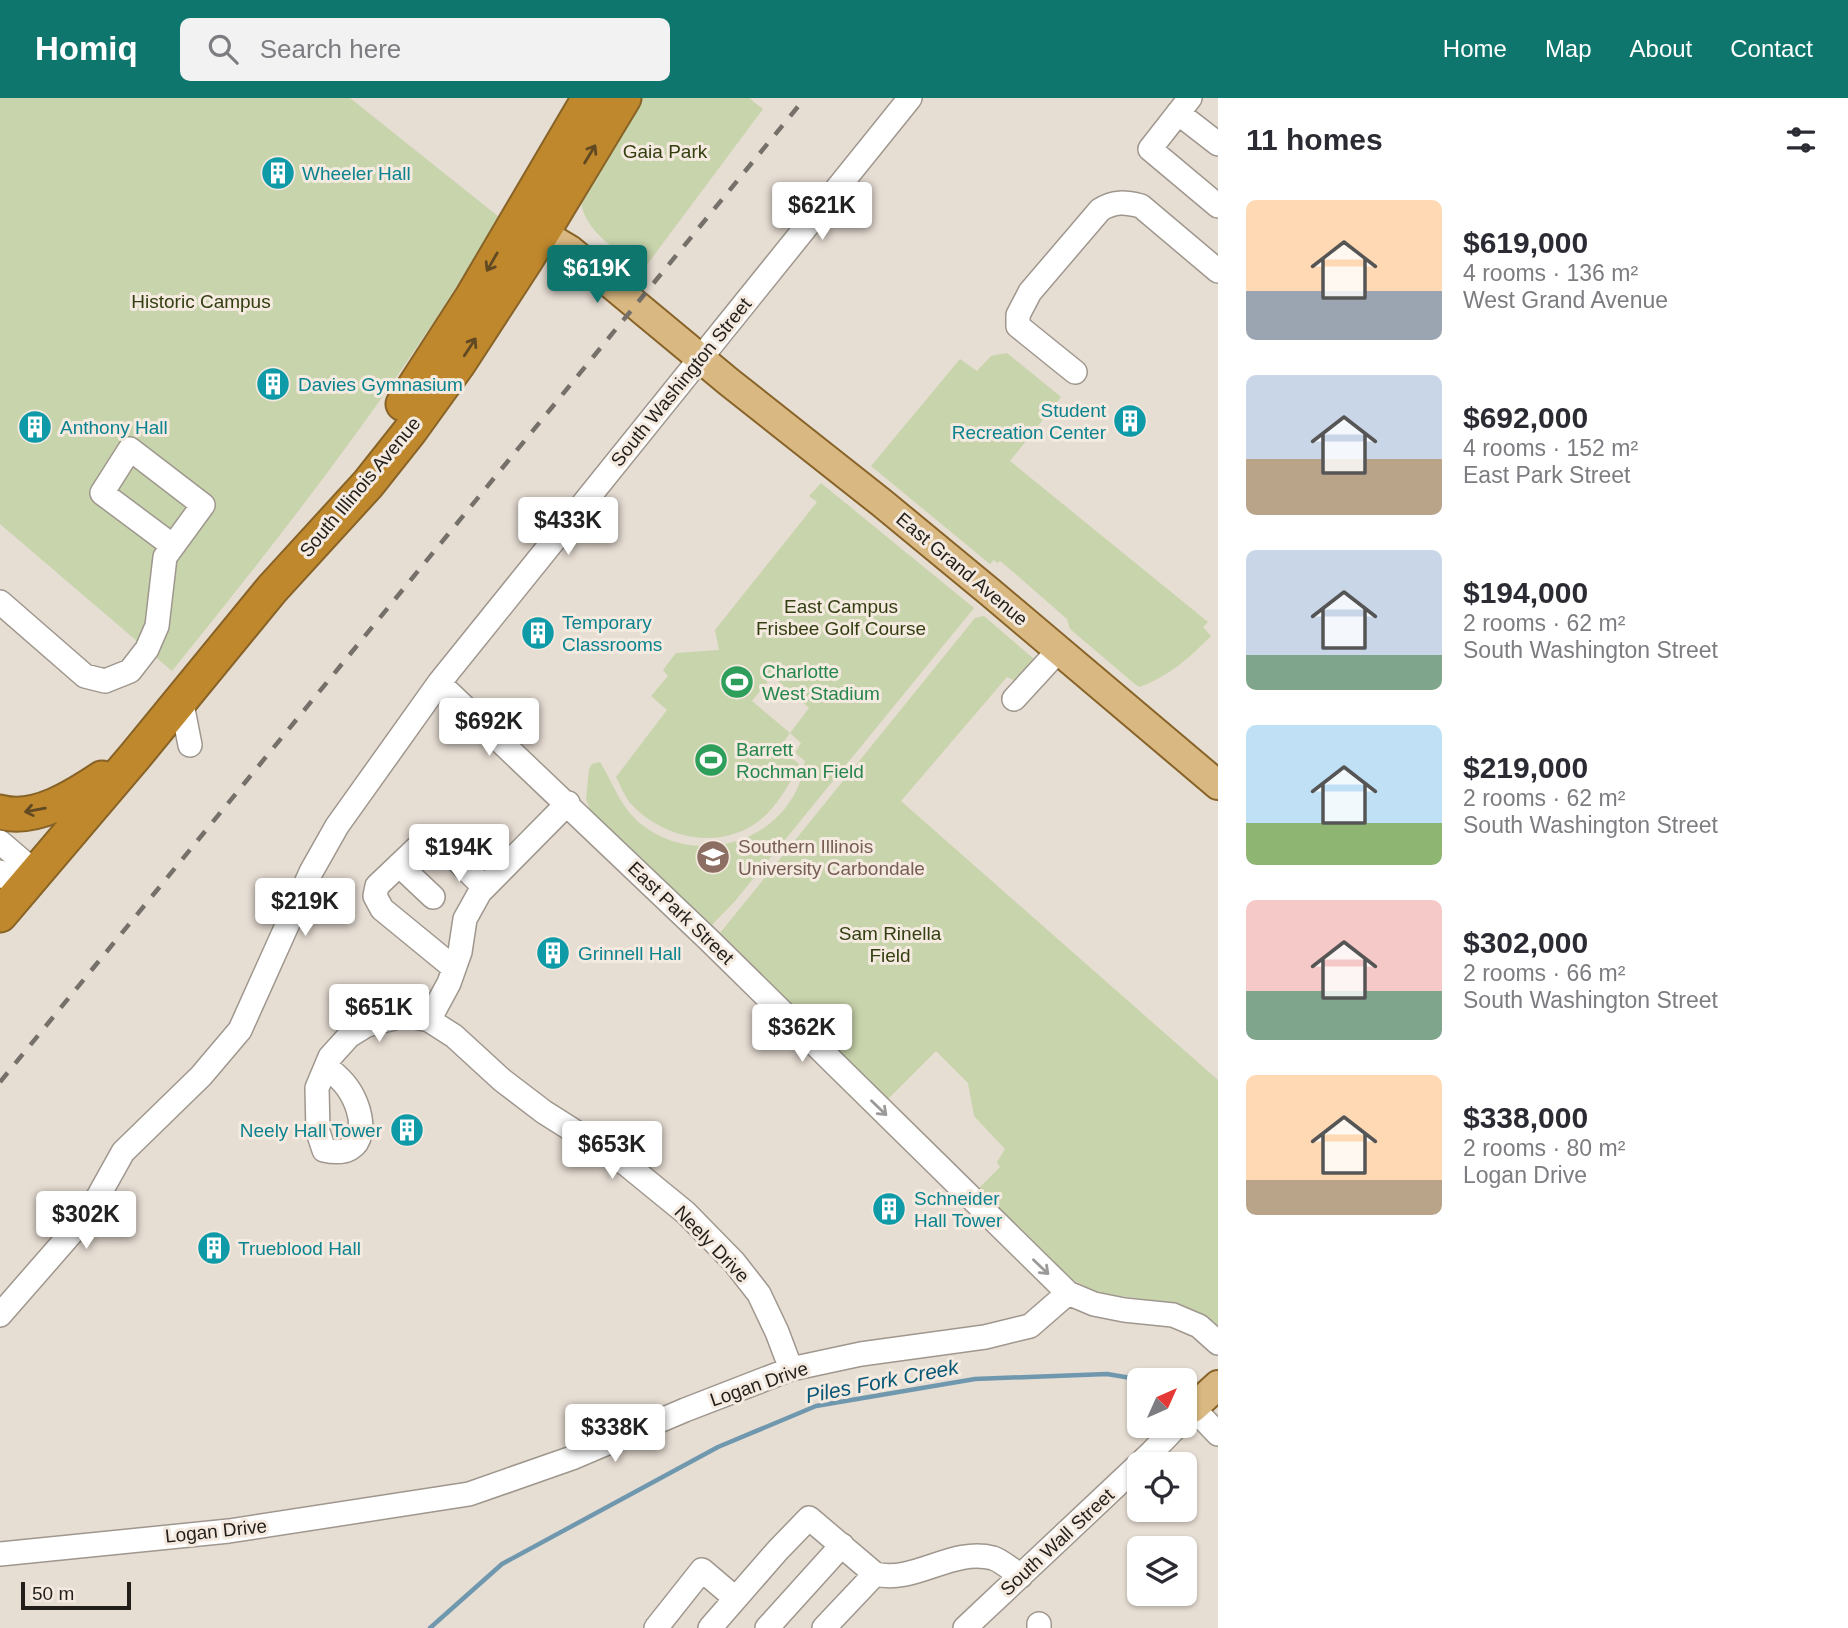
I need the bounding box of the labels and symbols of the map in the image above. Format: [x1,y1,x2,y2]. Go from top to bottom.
park label: Gaia Park [623,141,708,162]
one-way arrow [584,144,598,164]
building icon: Wheeler Hall [259,154,297,192]
place label: Wheeler Hall [302,163,411,184]
pin: $621K [773,183,871,242]
pin: $619K [548,246,646,305]
one-way arrow [485,252,499,272]
park label: Historic Campus [131,291,271,312]
street label: South Washington Street [607,293,756,470]
one-way arrow [463,337,477,357]
building icon: Davies Gymnasium [254,365,292,403]
place label: Davies Gymnasium [298,374,463,395]
place label: Student Recreation Center [952,400,1107,443]
building icon: Student Recreation Center [1111,402,1149,440]
building icon: Anthony Hall [16,408,54,446]
street label: South Illinois Avenue [295,413,425,561]
place label: Anthony Hall [60,417,168,438]
pin: $433K [519,498,617,557]
street label: East Grand Avenue [892,508,1032,630]
park label: East Campus Frisbee Golf Course [756,596,926,639]
place label: Temporary Classrooms [562,612,662,655]
building icon: Temporary Classrooms [519,614,557,652]
place label: Charlotte West Stadium [762,661,880,704]
sports icon: Charlotte West Stadium [718,663,756,701]
pin: $692K [440,698,538,758]
place label: Barrett Rochman Field [736,739,864,782]
sports icon: Barrett Rochman Field [692,741,730,779]
one-way arrow [24,804,47,818]
pin: $194K [410,824,508,884]
place label: Southern Illinois University Carbondale [738,836,925,879]
school or university icon: Southern Illinois University Carbondale [694,838,732,876]
street label: East Park Street [624,857,739,969]
pin: $219K [256,878,354,938]
park label: Sam Rinella Field [839,923,942,966]
building icon: Grinnell Hall [534,934,572,972]
place label: Grinnell Hall [578,943,681,964]
pin: $651K [330,984,428,1044]
pin: $362K [753,1004,851,1064]
one-way arrow [870,1100,887,1117]
building icon: Neely Hall Tower [388,1111,426,1149]
place label: Neely Hall Tower [240,1120,383,1141]
pin: $653K [563,1122,661,1181]
place label: Schneider Hall Tower [914,1188,1003,1231]
building icon: Schneider Hall Tower [870,1190,908,1228]
pin: $302K [37,1192,135,1251]
street label: Neely Drive [670,1201,754,1287]
building icon: Trueblood Hall [195,1229,233,1267]
place label: Trueblood Hall [238,1238,361,1259]
one-way arrow [1033,1259,1050,1276]
water label: Piles Fork Creek [804,1355,962,1407]
street label: Logan Drive [707,1357,811,1411]
north arrow [1127,1368,1197,1438]
pin: $338K [566,1404,664,1464]
street label: South Wall Street [996,1484,1118,1600]
street label: Logan Drive [164,1515,268,1547]
scale bar [21,1579,131,1611]

